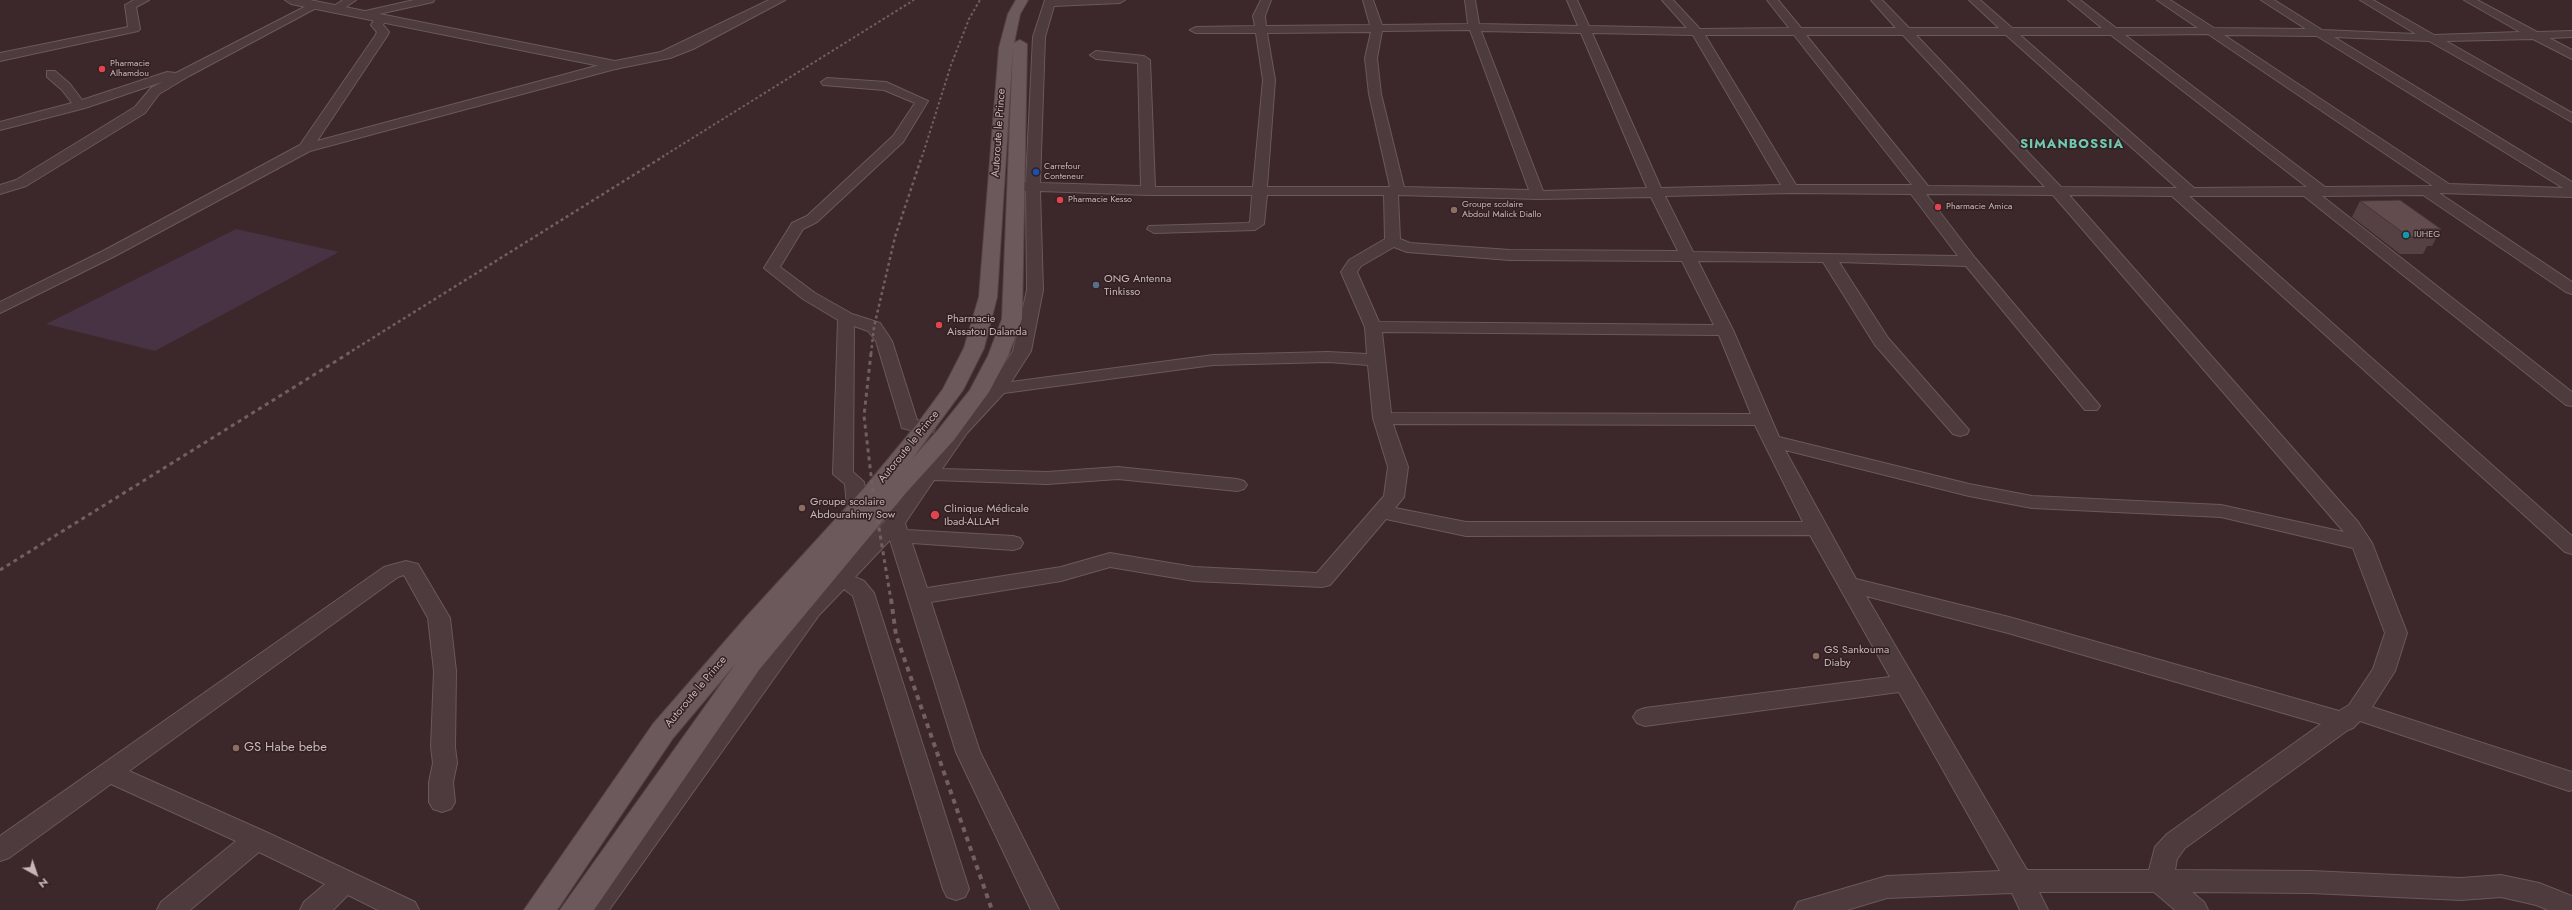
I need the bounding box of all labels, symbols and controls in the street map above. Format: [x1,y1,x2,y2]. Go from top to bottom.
place label: Pharmacie Alhamdou [110,59,150,80]
marker: Pharmacie Alhamdou [97,64,107,74]
street label: Autoroute le Prince [989,88,1009,178]
district label: SIMANBOSSIA [2020,137,2124,153]
place label: Carrefour Conteneur [1044,162,1084,183]
marker: Carrefour Conteneur [1031,167,1041,177]
marker: Pharmacie Kesso [1055,195,1065,205]
place label: Pharmacie Kesso [1068,195,1132,205]
place label: Groupe scolaire Abdoul Malick Diallo [1462,200,1541,221]
marker: Pharmacie Amica [1933,202,1943,212]
place label: Pharmacie Amica [1946,202,2012,212]
marker: Groupe scolaire Abdoul Malick Diallo [1449,205,1459,215]
marker: IUHEG [2401,230,2411,240]
place label: IUHEG [2414,230,2440,240]
place label: ONG Antenna Tinkisso [1104,272,1171,298]
marker: ONG Antenna Tinkisso [1091,280,1101,290]
place label: Pharmacie Aissatou Dalanda [947,312,1027,338]
marker: Pharmacie Aissatou Dalanda [934,320,944,330]
street label: Autoroute le Prince [876,408,942,486]
place label: Groupe scolaire Abdourahimy Sow [810,495,895,521]
place label: Clinique Médicale Ibad-ALLAH [944,502,1029,528]
marker: Groupe scolaire Abdourahimy Sow [797,503,807,513]
marker: Clinique Médicale Ibad-ALLAH [929,509,941,521]
place label: GS Sankouma Diaby [1824,643,1889,669]
marker: GS Sankouma Diaby [1811,651,1821,661]
street label: Autoroute le Prince [662,654,730,730]
place label: GS Habe bebe [244,740,327,756]
marker: GS Habe bebe [231,743,241,753]
north arrow [16,854,56,894]
text: N [35,874,52,892]

